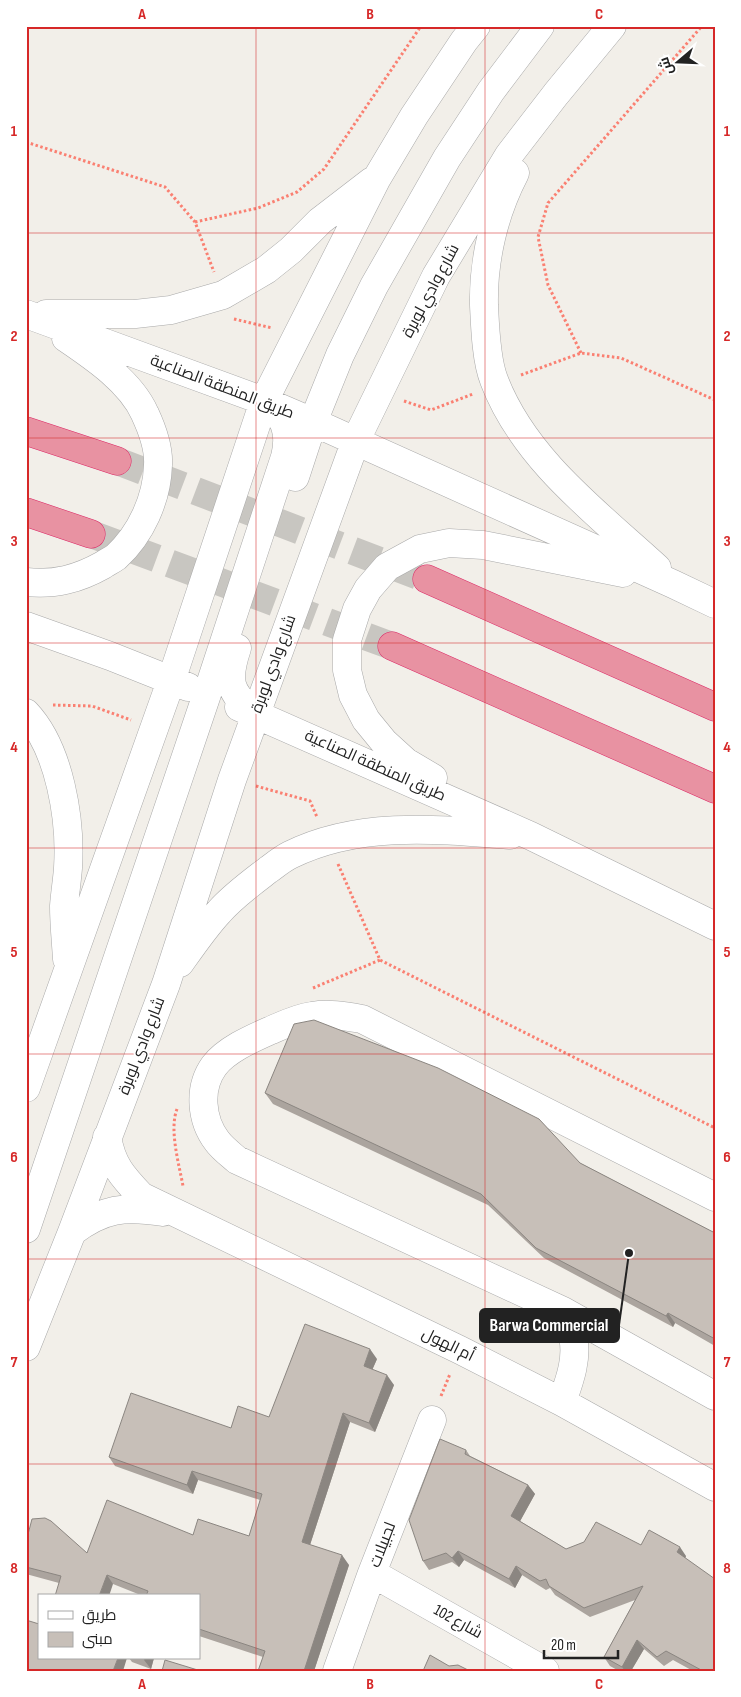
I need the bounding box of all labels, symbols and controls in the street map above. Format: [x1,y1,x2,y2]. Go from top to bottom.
text: A [137,5,146,24]
text: B [366,5,374,24]
text: C [595,5,603,24]
north arrow [654,38,704,88]
text: ش [655,55,677,77]
text: 1 [11,122,18,141]
text: 1 [724,122,731,141]
street label: شارع وادي لوبرة [398,241,466,342]
text: 2 [10,327,18,346]
text: 2 [723,327,731,346]
street label: طريق المنطقة الصناعية [147,351,297,423]
text: 3 [10,532,18,551]
text: 3 [723,532,731,551]
street label: شارع وادي لوبرة [247,612,303,717]
street label: طريق المنطقة الصناعية [301,726,449,806]
text: 4 [10,738,18,757]
text: 4 [723,738,731,757]
text: 5 [10,943,18,962]
text: 5 [723,943,731,962]
street label: شارع وادي لوبرة [115,994,172,1099]
text: 6 [10,1148,18,1167]
text: 6 [723,1148,731,1167]
callout: Barwa Commercial [480,1309,619,1342]
text: Barwa Commercial [490,1315,608,1336]
street label: أم الهول [418,1323,478,1367]
text: 7 [11,1353,18,1372]
text: 7 [724,1353,731,1372]
street label: لجبيلات [366,1520,400,1570]
text: 8 [10,1559,18,1578]
text: 8 [723,1559,731,1578]
legend [38,1594,200,1660]
street label: شارع 102 [430,1601,486,1644]
text: طريق [82,1606,116,1625]
scale bar [544,1627,617,1659]
text: مبنى [82,1630,113,1649]
text: 20 m [551,1636,576,1655]
text: A [137,1675,146,1694]
text: B [366,1675,374,1694]
text: C [595,1675,603,1694]

